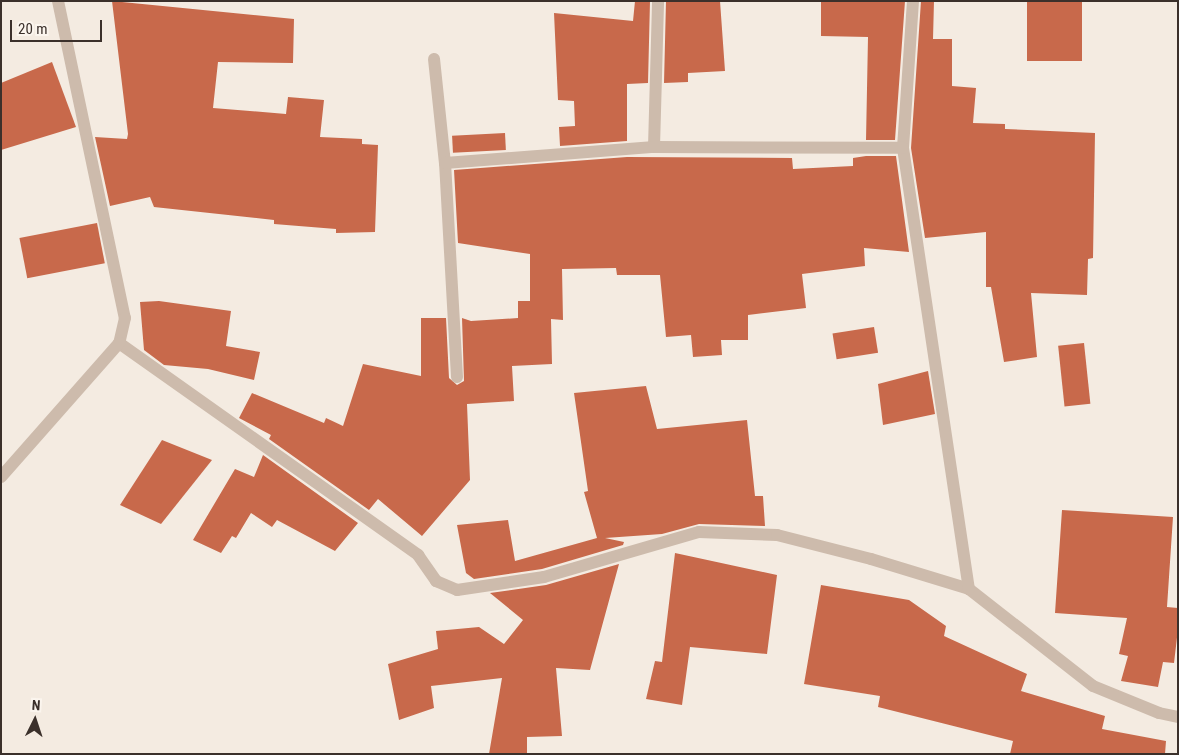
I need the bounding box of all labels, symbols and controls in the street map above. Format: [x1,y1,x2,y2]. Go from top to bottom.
scale bar [12,10,105,42]
text: 20 m [18,20,48,38]
north arrow [10,695,60,745]
text: N [31,697,41,713]

